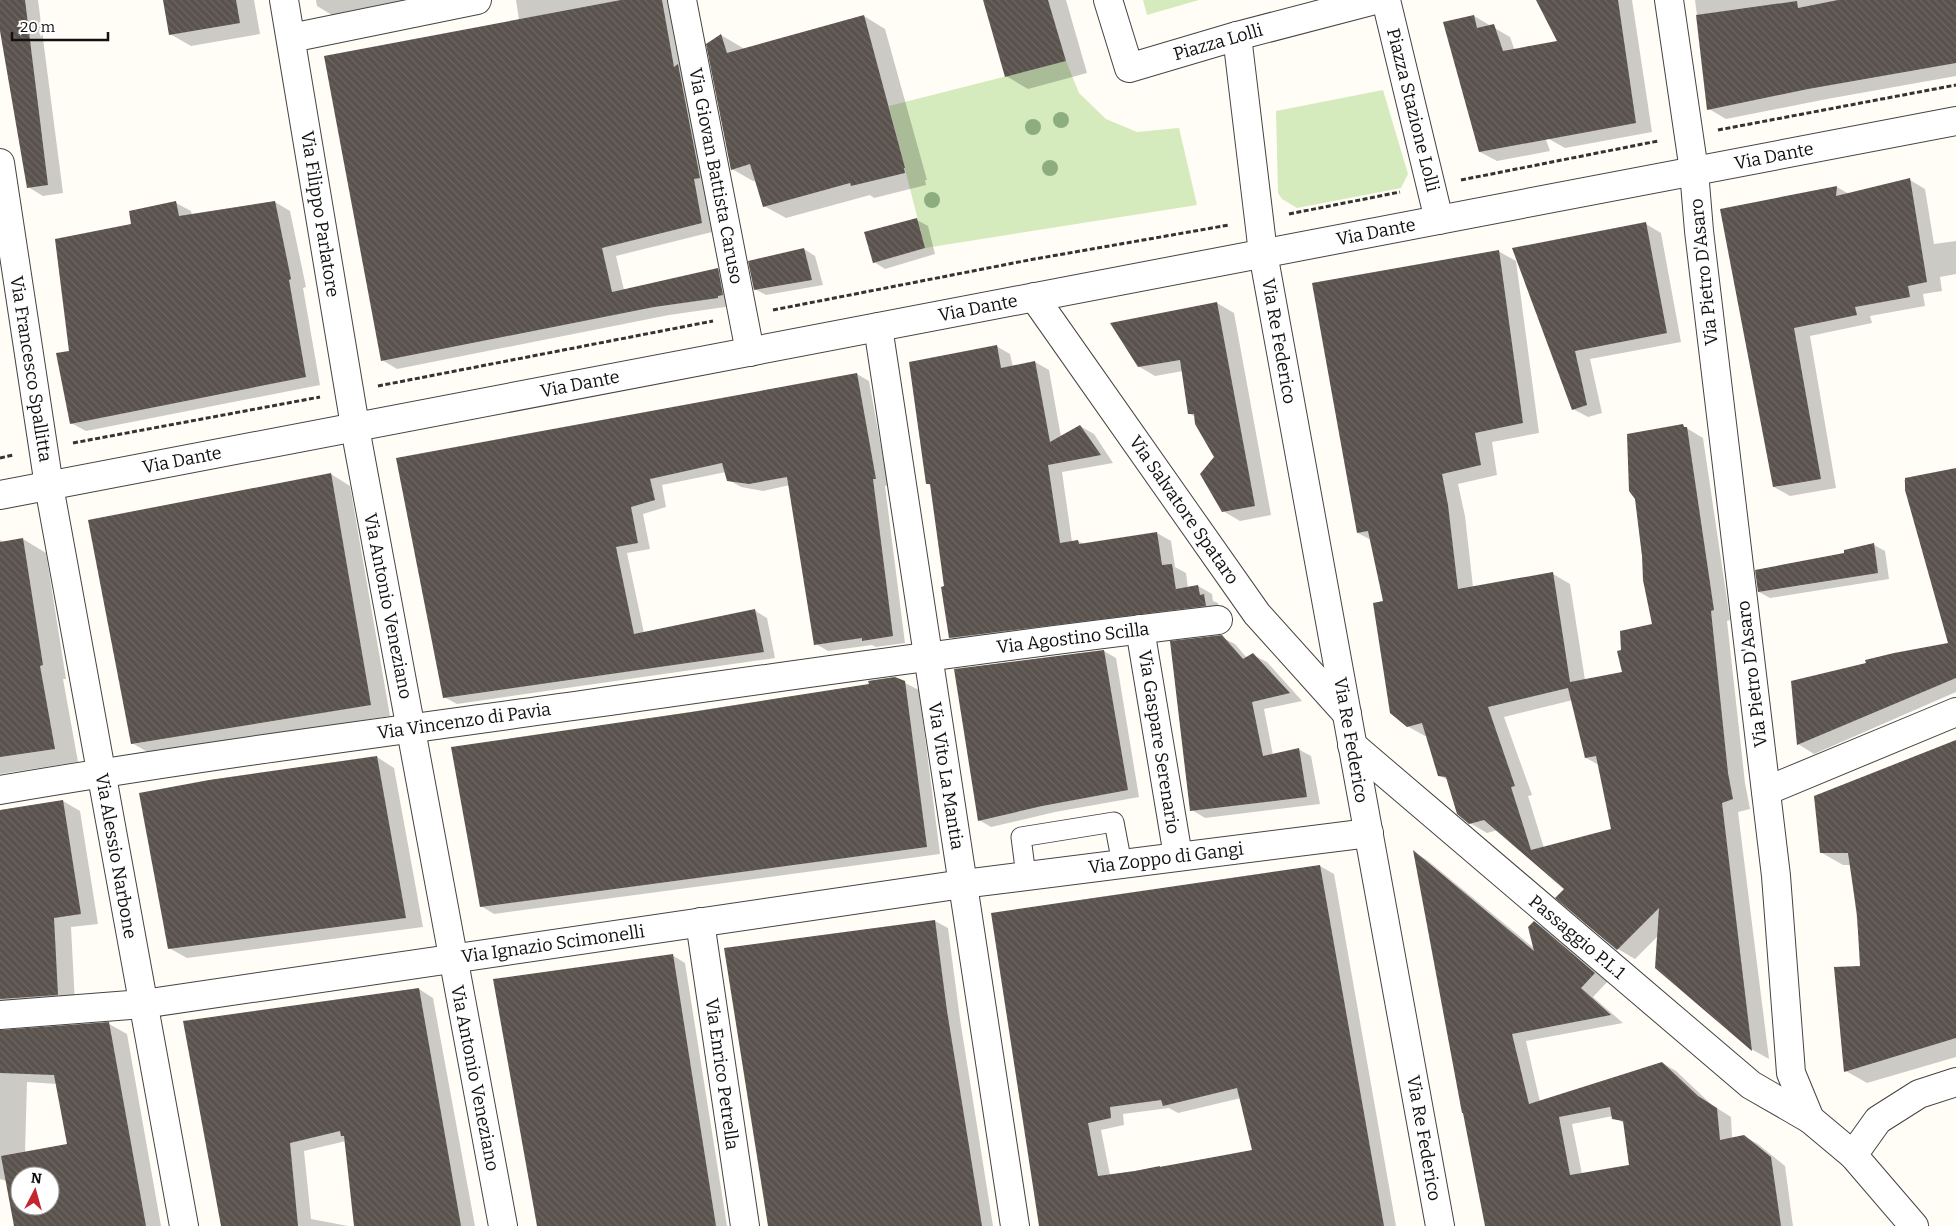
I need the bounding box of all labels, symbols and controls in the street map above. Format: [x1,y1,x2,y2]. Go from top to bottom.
scale bar [12,10,109,42]
text: 20 m [20,18,56,36]
street label: Piazza Lolli [1171,19,1265,65]
street label: Piazza Stazione Lolli [1382,26,1444,194]
street label: Via Giovan Battista Caruso [684,66,748,286]
street label: Via Filippo Parlatore [296,129,344,299]
street label: Via Dante [1733,138,1815,174]
street label: Via Pietro D'Asaro [1685,197,1723,347]
street label: Via Dante [1335,214,1417,250]
street label: Via Francesco Spallitta [5,274,57,464]
street label: Via Re Federico [1257,276,1301,406]
street label: Via Dante [937,290,1019,326]
street label: Via Dante [539,366,621,402]
street label: Via Salvatore Spataro [1124,431,1244,589]
street label: Via Dante [141,442,223,478]
street label: Via Antonio Veneziano [359,511,417,701]
street label: Via Pietro D'Asaro [1732,599,1772,749]
street label: Via Agostino Scilla [996,618,1151,658]
street label: Via Gaspare Serenario [1134,649,1184,835]
street label: Via Re Federico [1329,675,1373,805]
street label: Via Vincenzo di Pavia [376,698,552,744]
street label: Via Vito La Mantia [923,701,969,852]
street label: Via Alessio Narbone [91,771,141,941]
street label: Via Zoppo di Gangi [1087,838,1245,878]
street label: Passaggio P.L.1 [1524,890,1630,984]
street label: Via Ignazio Scimonelli [460,920,646,968]
street label: Via Antonio Veneziano [446,983,504,1173]
street label: Via Enrico Petrella [700,997,744,1151]
street label: Via Re Federico [1402,1073,1446,1203]
north arrow [10,1166,60,1216]
text: N [30,1170,43,1188]

